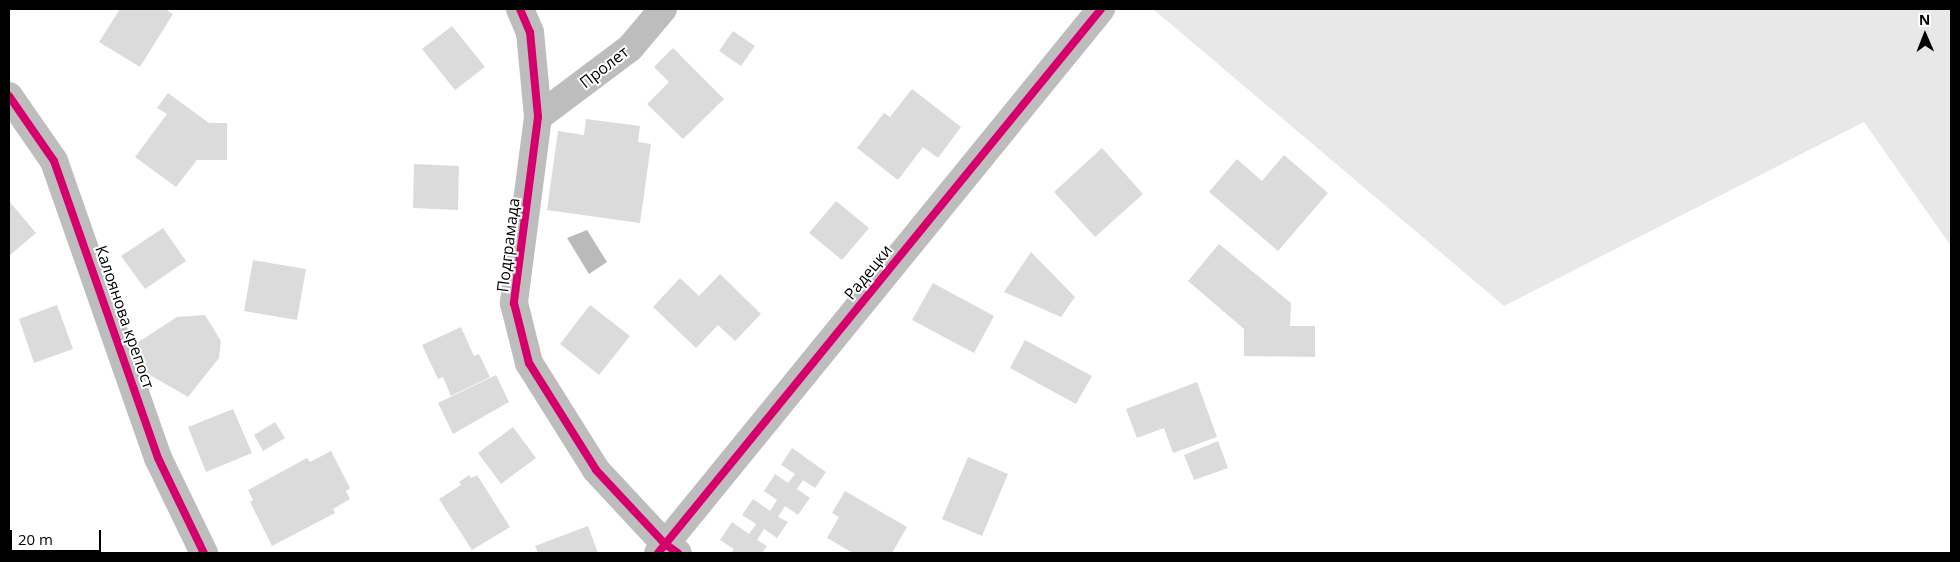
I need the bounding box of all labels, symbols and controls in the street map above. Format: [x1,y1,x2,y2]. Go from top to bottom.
north arrow [1900,10,1950,60]
text: N [1919,10,1931,29]
street label: Пролет [576,42,632,92]
street label: Подграмада [493,197,523,293]
street label: Радецки [840,241,896,303]
street label: Калоянова крепост [91,243,159,391]
scale bar [12,520,104,552]
text: 20 m [18,529,53,549]

